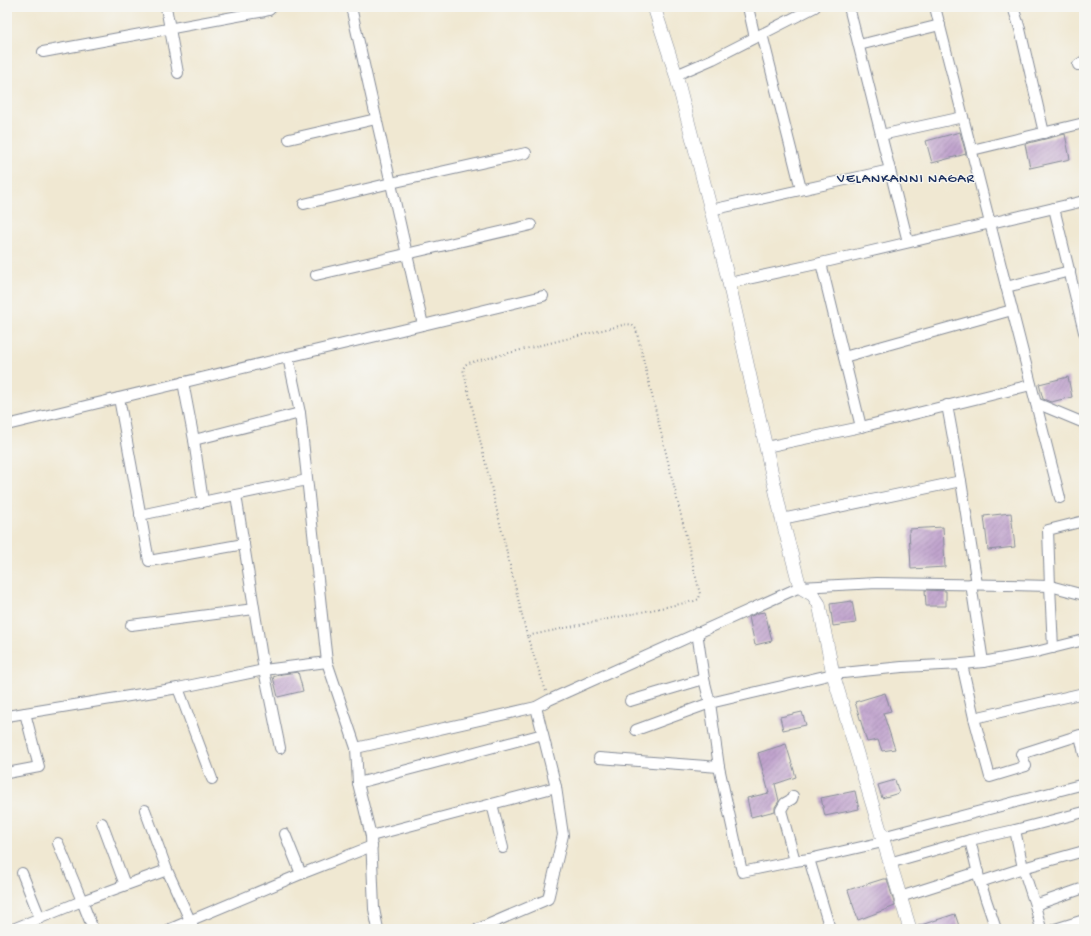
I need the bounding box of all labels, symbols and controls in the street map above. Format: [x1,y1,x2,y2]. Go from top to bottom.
district label: VELANKANNI NAGAR [836,171,975,188]

